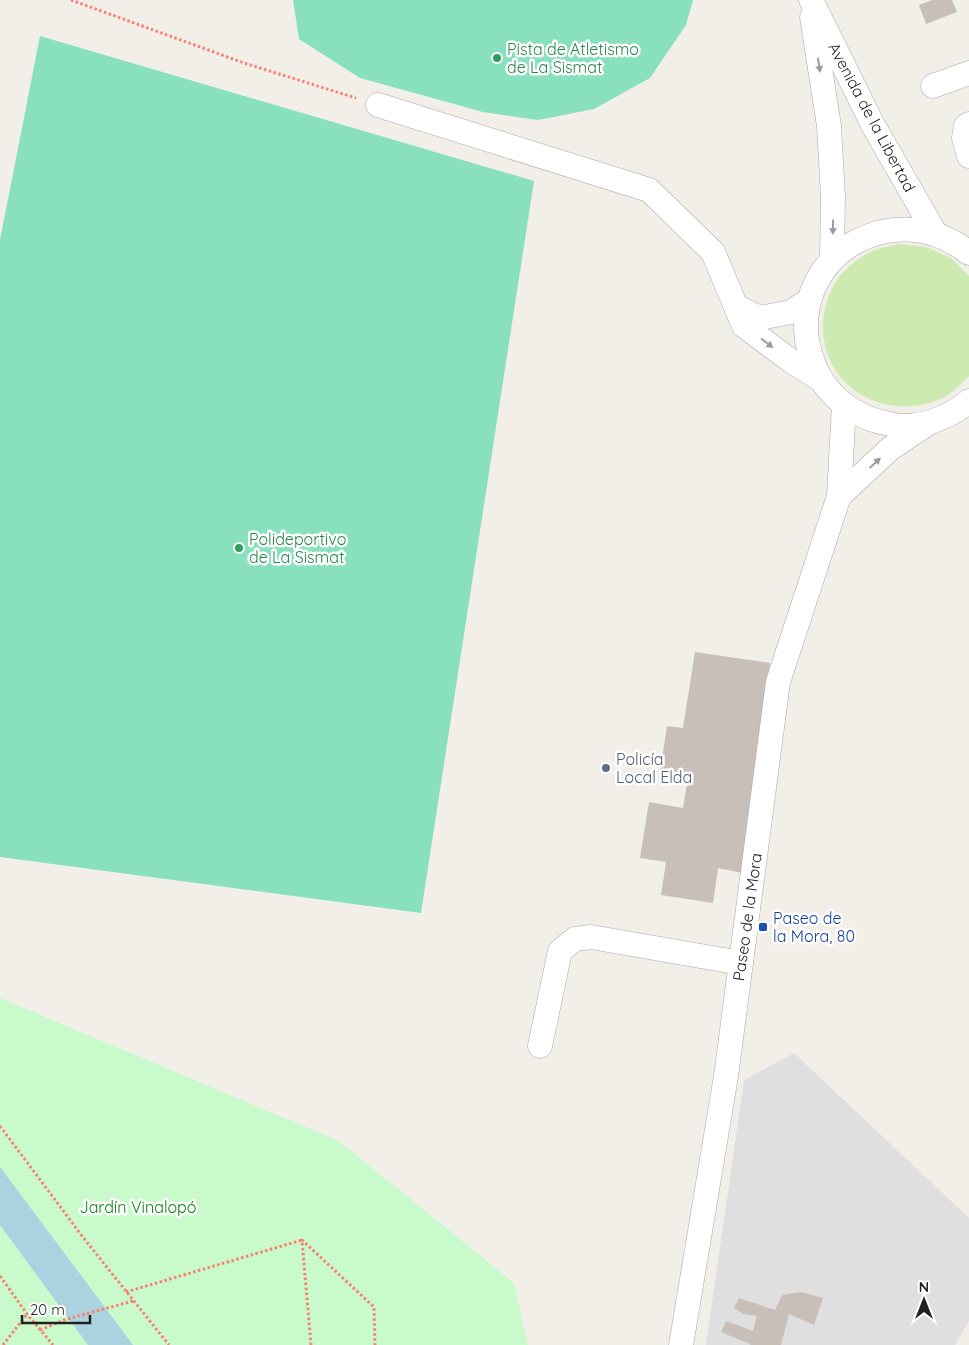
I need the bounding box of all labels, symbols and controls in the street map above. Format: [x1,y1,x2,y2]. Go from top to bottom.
place label: Pista de Atletismo de La Sismat [507,39,639,77]
street label: Avenida de la Libertad [824,39,920,195]
marker: Pista de Atletismo de La Sismat [491,52,503,64]
one-way arrow [815,58,823,74]
one-way arrow [829,219,837,235]
one-way arrow [760,338,774,348]
one-way arrow [869,457,881,469]
place label: Polideportivo de La Sismat [249,529,346,567]
marker: Polideportivo de La Sismat [233,542,245,554]
place label: Policía Local Elda [616,749,692,787]
marker: Policía Local Elda [600,762,612,774]
street label: Paseo de la Mora [728,852,766,982]
place label: Paseo de la Mora, 80 [773,908,855,946]
marker: Paseo de la Mora, 80 [757,921,769,933]
park label: Jardín Vinalopó [80,1197,196,1217]
north arrow [899,1275,949,1325]
text: N [919,1278,929,1296]
scale bar [22,1292,90,1324]
text: 20 m [30,1300,65,1319]

